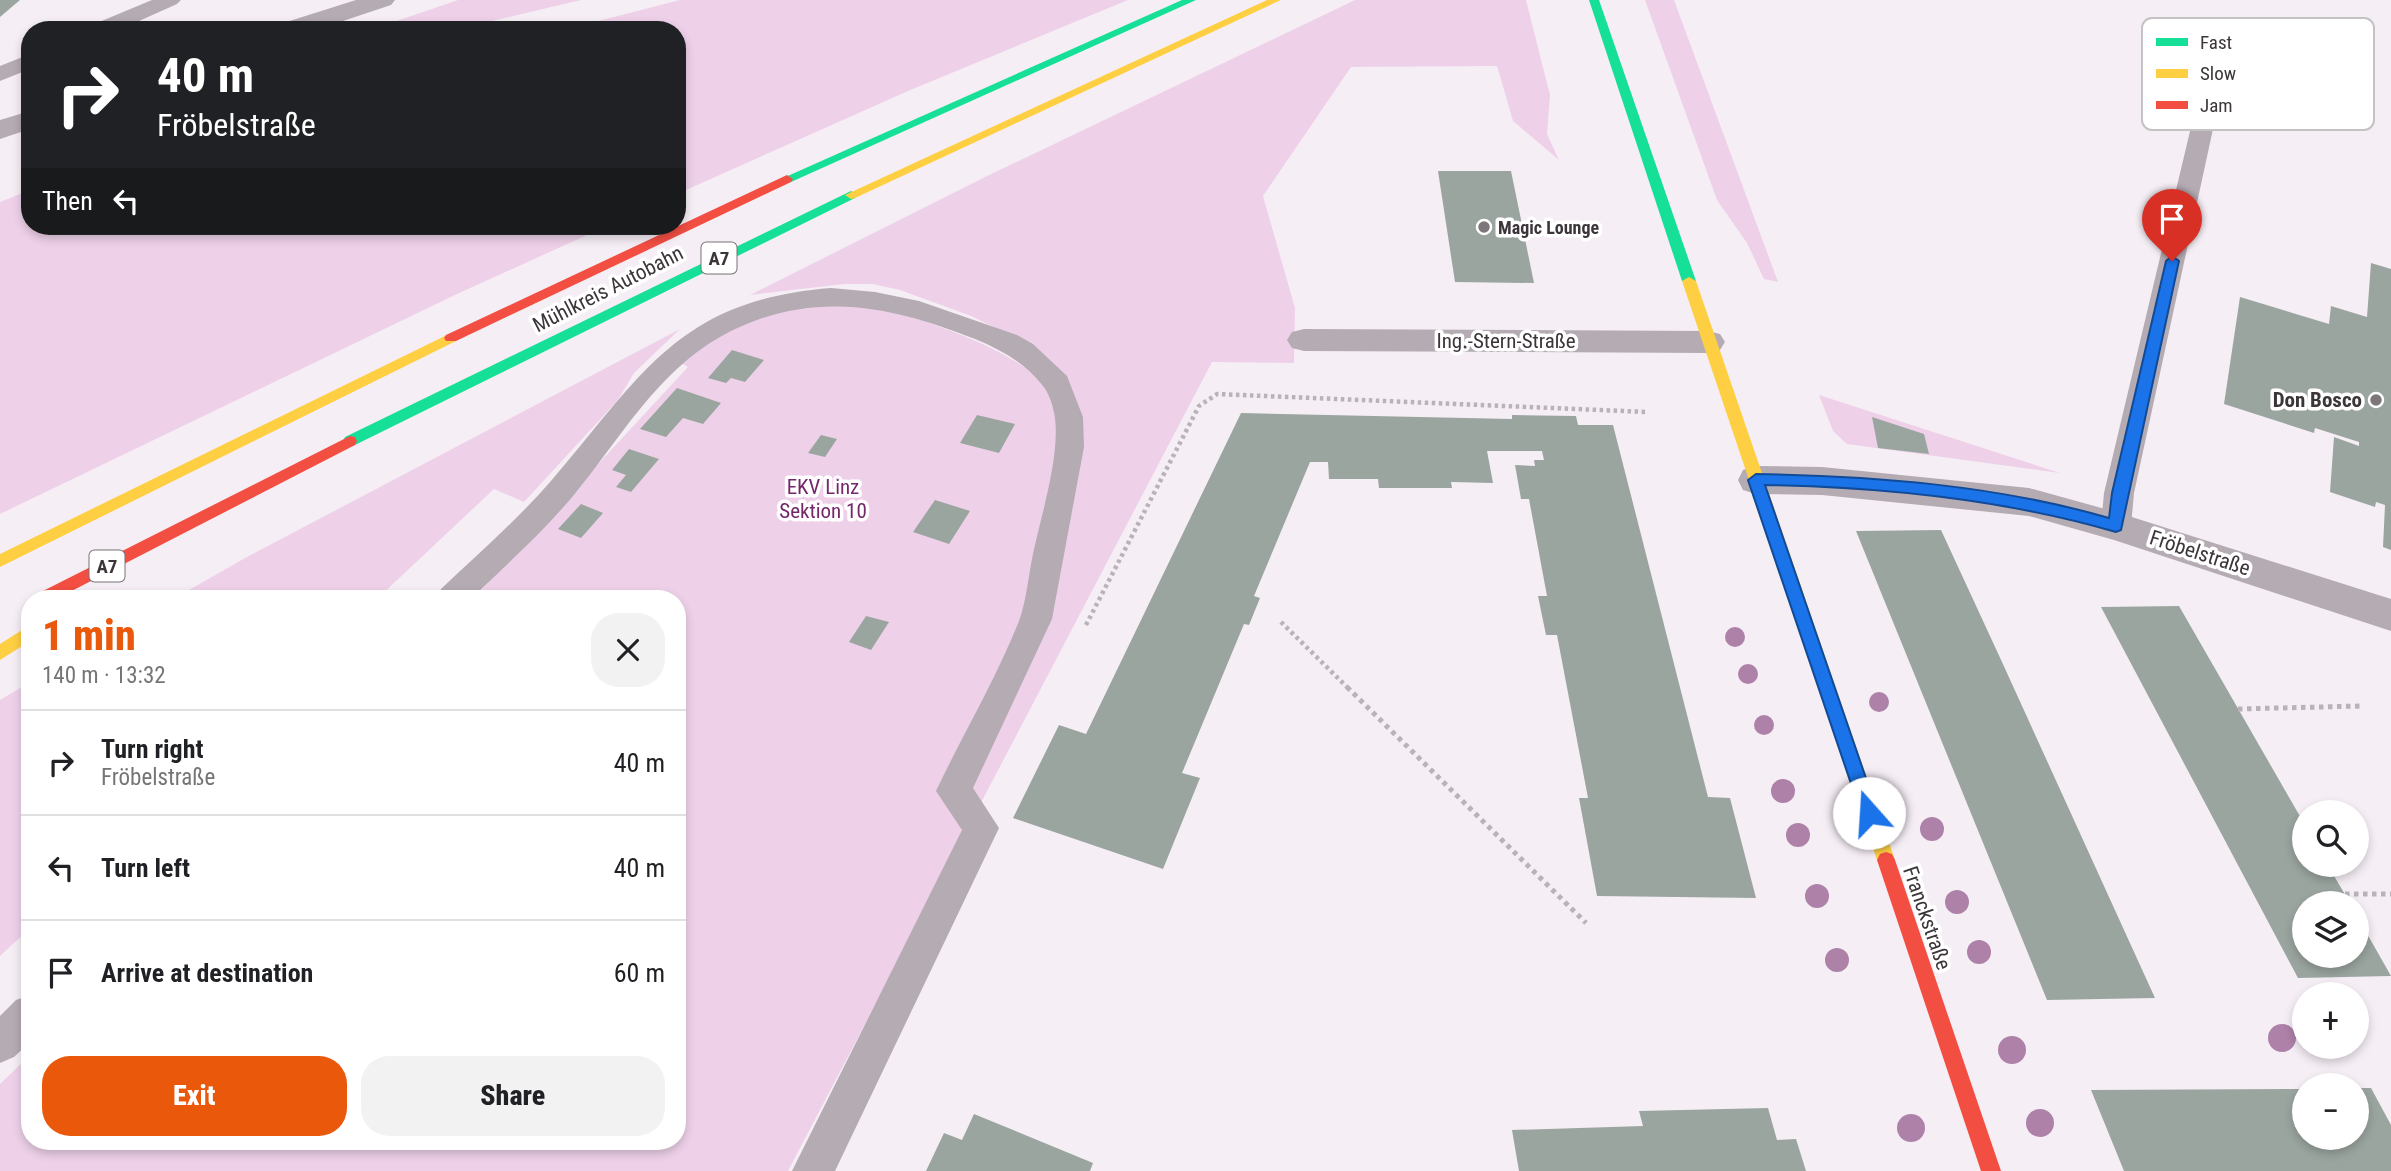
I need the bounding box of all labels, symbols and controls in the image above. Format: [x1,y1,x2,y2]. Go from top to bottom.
legend [2142,18,2374,130]
text: Fast [2200,31,2232,54]
text: 40 m [157,47,254,104]
icon: right [42,49,133,140]
text: Slow [2200,62,2236,85]
text: Jam [2200,94,2233,117]
text: Fröbelstraße [157,106,316,144]
icon: left [107,182,145,220]
text: Then [42,186,93,216]
pin [2142,189,2202,261]
icon: arrive [2153,200,2191,238]
place label: Magic Lounge [1498,217,1599,238]
marker: Magic Lounge [1476,219,1492,235]
street label: Mühlkreis Autobahn [529,241,687,337]
road number: A7 [702,242,736,274]
street label: Ing.-Stern-Straße [1436,329,1576,353]
place label: Don Bosco [2273,388,2362,412]
marker: Don Bosco [2368,392,2384,408]
park label: EKV Linz Sektion 10 [779,475,867,523]
street label: Fröbelstraße [2147,525,2253,581]
road number: A7 [90,551,124,582]
text: 1 min [42,611,136,660]
button: close [591,613,665,687]
text: 140 m · 13:32 [42,662,166,689]
text: Turn right [101,734,203,764]
icon: right [42,744,80,782]
text: 40 m [614,748,665,778]
text: Fröbelstraße [101,764,215,791]
position arrow [1832,776,1906,850]
map controls [2292,800,2369,1150]
button: search [2292,800,2369,877]
icon: left [42,849,80,887]
text: Turn left [101,853,190,883]
text: 40 m [614,853,665,883]
street label: Franckstraße [1898,863,1956,973]
button: layers [2292,891,2369,968]
icon: arrive [42,954,80,992]
text: Arrive at destination [101,958,313,988]
text: 60 m [614,958,665,988]
button: + [2292,982,2369,1059]
button: Exit [42,1056,347,1136]
button: Share [361,1056,665,1136]
button: − [2292,1073,2369,1150]

